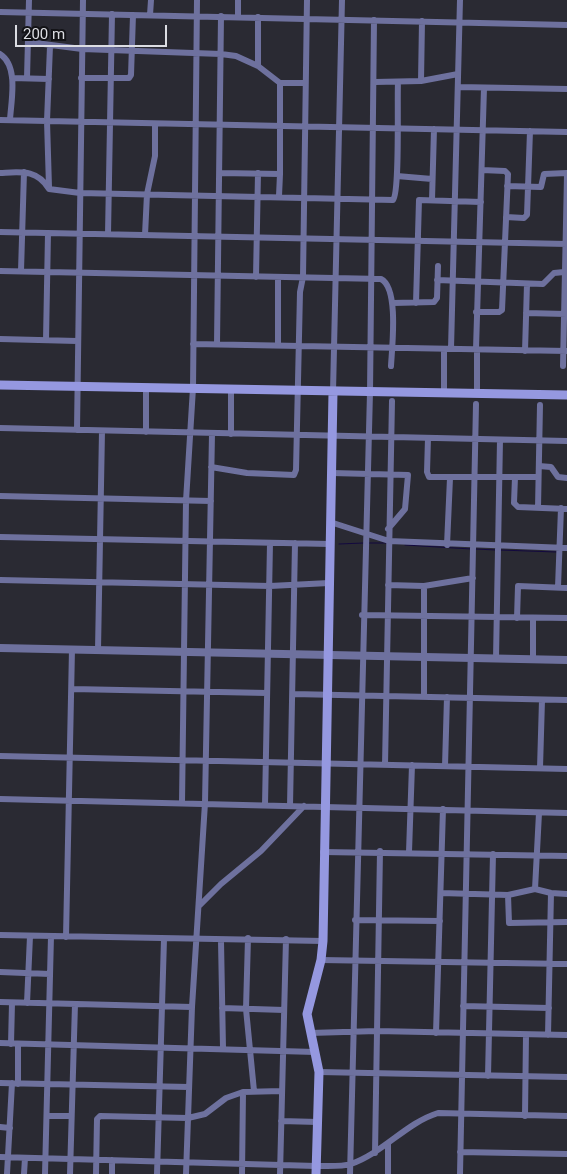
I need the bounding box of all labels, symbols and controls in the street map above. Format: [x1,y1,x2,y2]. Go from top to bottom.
scale bar [18,15,170,47]
text: 200 m [23,25,65,43]

